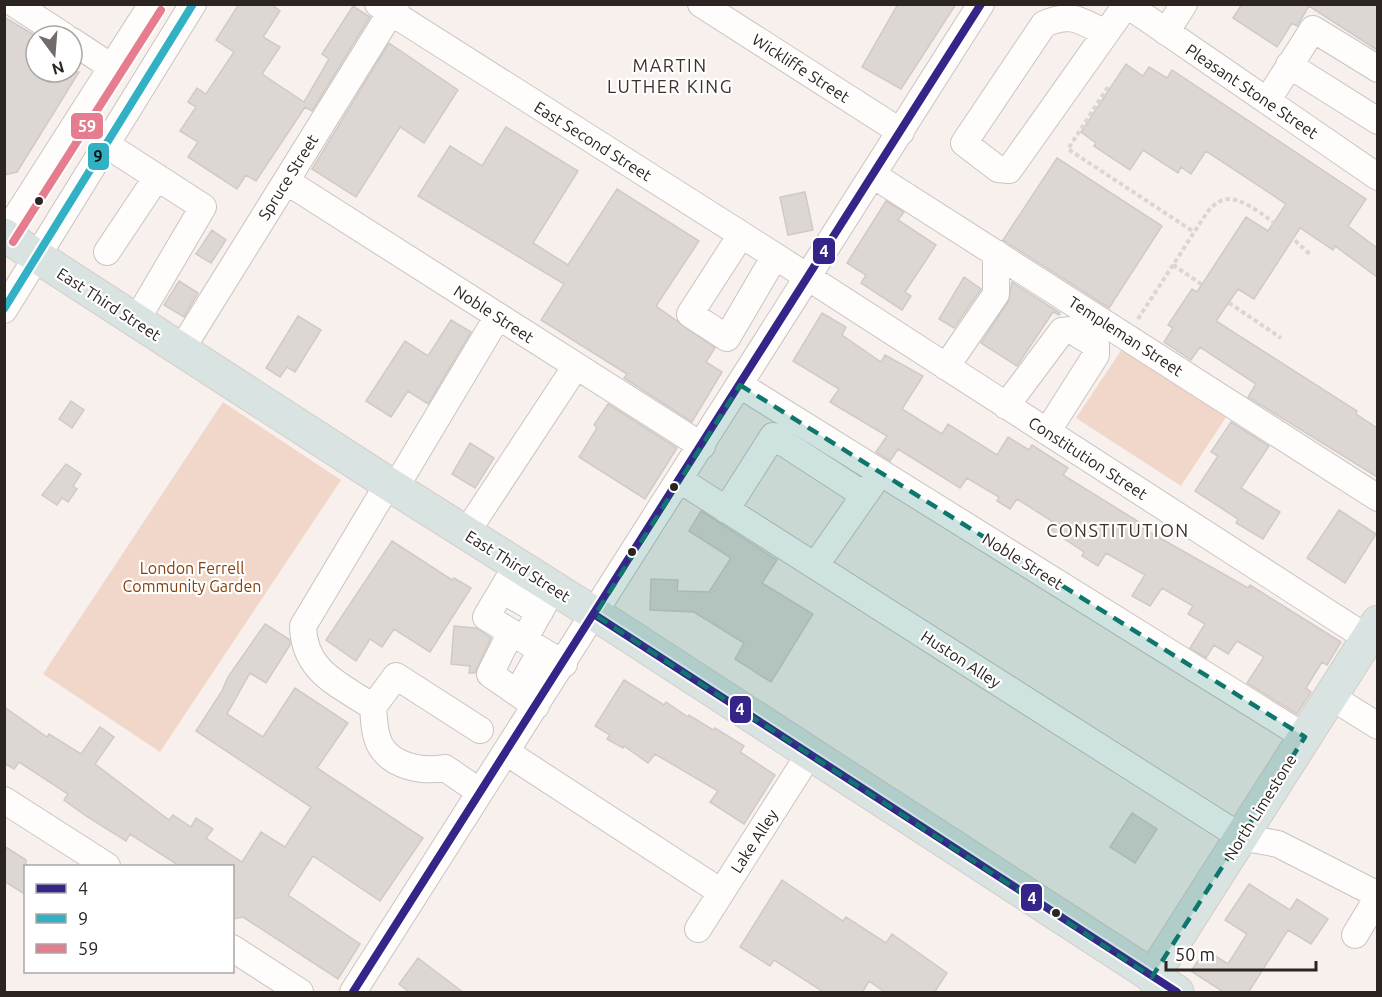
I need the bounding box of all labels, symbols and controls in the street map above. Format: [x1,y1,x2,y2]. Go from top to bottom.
north arrow [24,24,84,84]
street label: Wickliffe Street [749,30,853,106]
street label: Pleasant Stone Street [1183,40,1322,142]
district label: MARTIN LUTHER KING [607,55,733,96]
text: N [50,58,66,79]
street label: East Second Street [531,98,656,185]
line badge: 59 [70,112,104,140]
text: 59 [78,117,96,135]
street label: Spruce Street [255,130,322,223]
line badge: 9 [87,142,110,171]
text: 9 [93,147,103,165]
unlabelled marker [33,195,45,207]
line badge: 4 [812,237,836,265]
text: 4 [819,242,829,260]
street label: East Third Street [54,264,165,345]
street label: Noble Street [451,282,538,347]
street label: Templeman Street [1065,292,1187,380]
street label: Constitution Street [1025,413,1151,503]
unlabelled marker [668,481,680,493]
district label: CONSTITUTION [1046,520,1190,540]
street label: East Third Street [462,527,574,606]
street label: Noble Street [979,529,1067,593]
unlabelled marker [626,546,638,558]
park label: London Ferrell Community Garden [123,559,261,595]
street label: Huston Alley [918,627,1004,691]
line badge: 4 [729,695,752,724]
text: 4 [735,700,745,718]
street label: North Limestone [1220,751,1300,863]
street label: Lake Alley [727,806,781,876]
legend [24,865,234,973]
text: 4 [78,878,88,898]
line badge: 4 [1020,883,1043,912]
text: 4 [1027,889,1037,907]
unlabelled marker [1050,907,1062,919]
text: 9 [78,908,88,928]
scale bar [1166,934,1316,972]
text: 59 [78,938,98,958]
text: 50 m [1175,944,1215,964]

